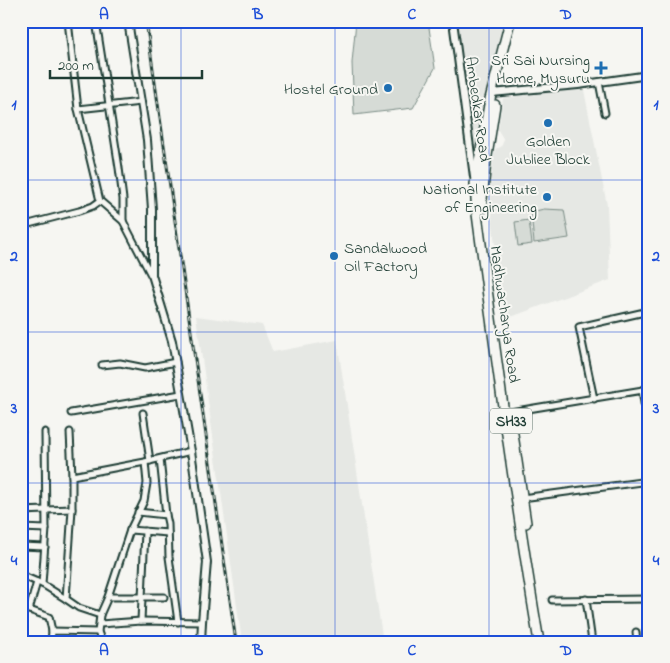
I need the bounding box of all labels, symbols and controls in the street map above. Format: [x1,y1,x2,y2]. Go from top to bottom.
text: A [99,3,109,27]
text: B [252,3,264,27]
text: C [408,3,417,27]
text: D [559,3,572,27]
scale bar [50,48,202,80]
place label: Sri Sai Nursing Home, Mysuru [491,49,590,91]
text: 200 m [58,55,94,77]
street label: Ambedkar Road [458,55,496,164]
marker: Sri Sai Nursing Home, Mysuru [594,61,608,75]
place label: Hostel Ground [284,78,378,102]
marker: Hostel Ground [382,82,394,94]
text: 1 [11,93,17,117]
text: 1 [653,93,659,117]
marker: Golden Jubliee Block [542,117,554,129]
place label: Golden Jubliee Block [506,130,591,172]
place label: National Institute of Engineering [423,178,538,220]
marker: National Institute of Engineering [541,191,553,203]
place label: Sandalwood Oil Factory [344,237,427,279]
street label: Madhwacharya Road [482,244,526,385]
text: 2 [9,245,18,269]
text: 2 [651,245,660,269]
marker: Sandalwood Oil Factory [328,250,340,262]
text: 3 [10,397,18,421]
text: 3 [652,397,660,421]
road number: SH33 [490,408,532,434]
text: 4 [10,549,18,573]
text: 4 [652,549,660,573]
text: A [99,639,109,663]
text: B [252,639,264,663]
text: C [408,639,417,663]
text: D [559,639,572,663]

